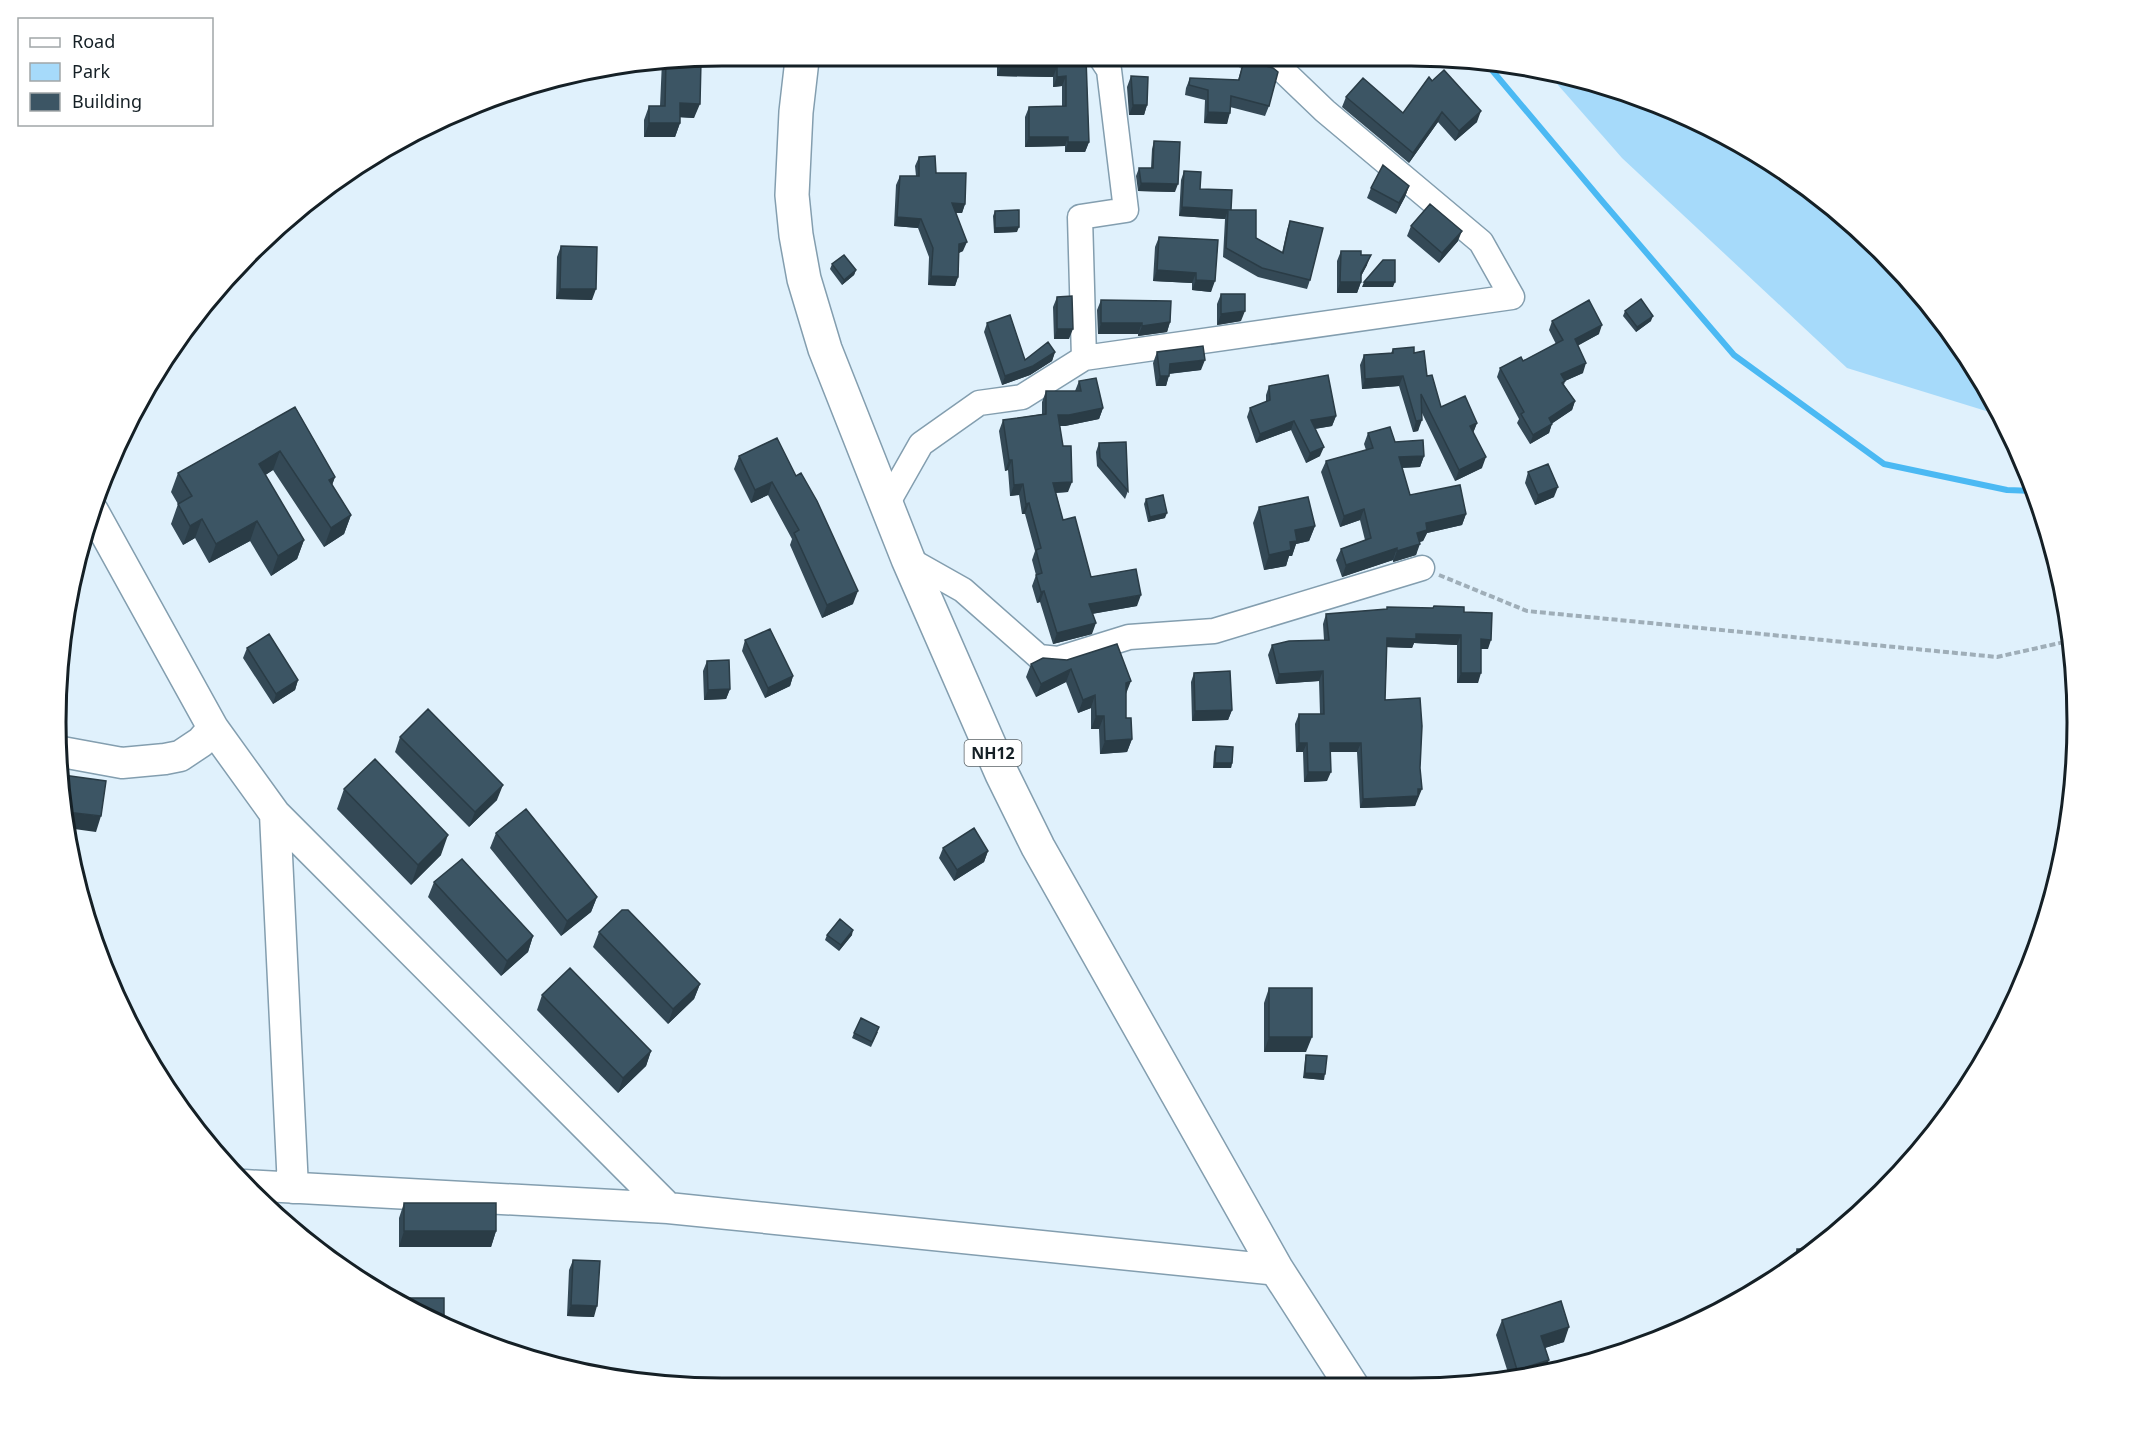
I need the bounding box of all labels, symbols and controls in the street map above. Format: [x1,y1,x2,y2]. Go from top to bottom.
legend [18,18,213,126]
text: Road [72,29,115,53]
text: Park [72,59,110,83]
text: Building [72,89,142,113]
road number: NH12 [964,740,1022,766]

